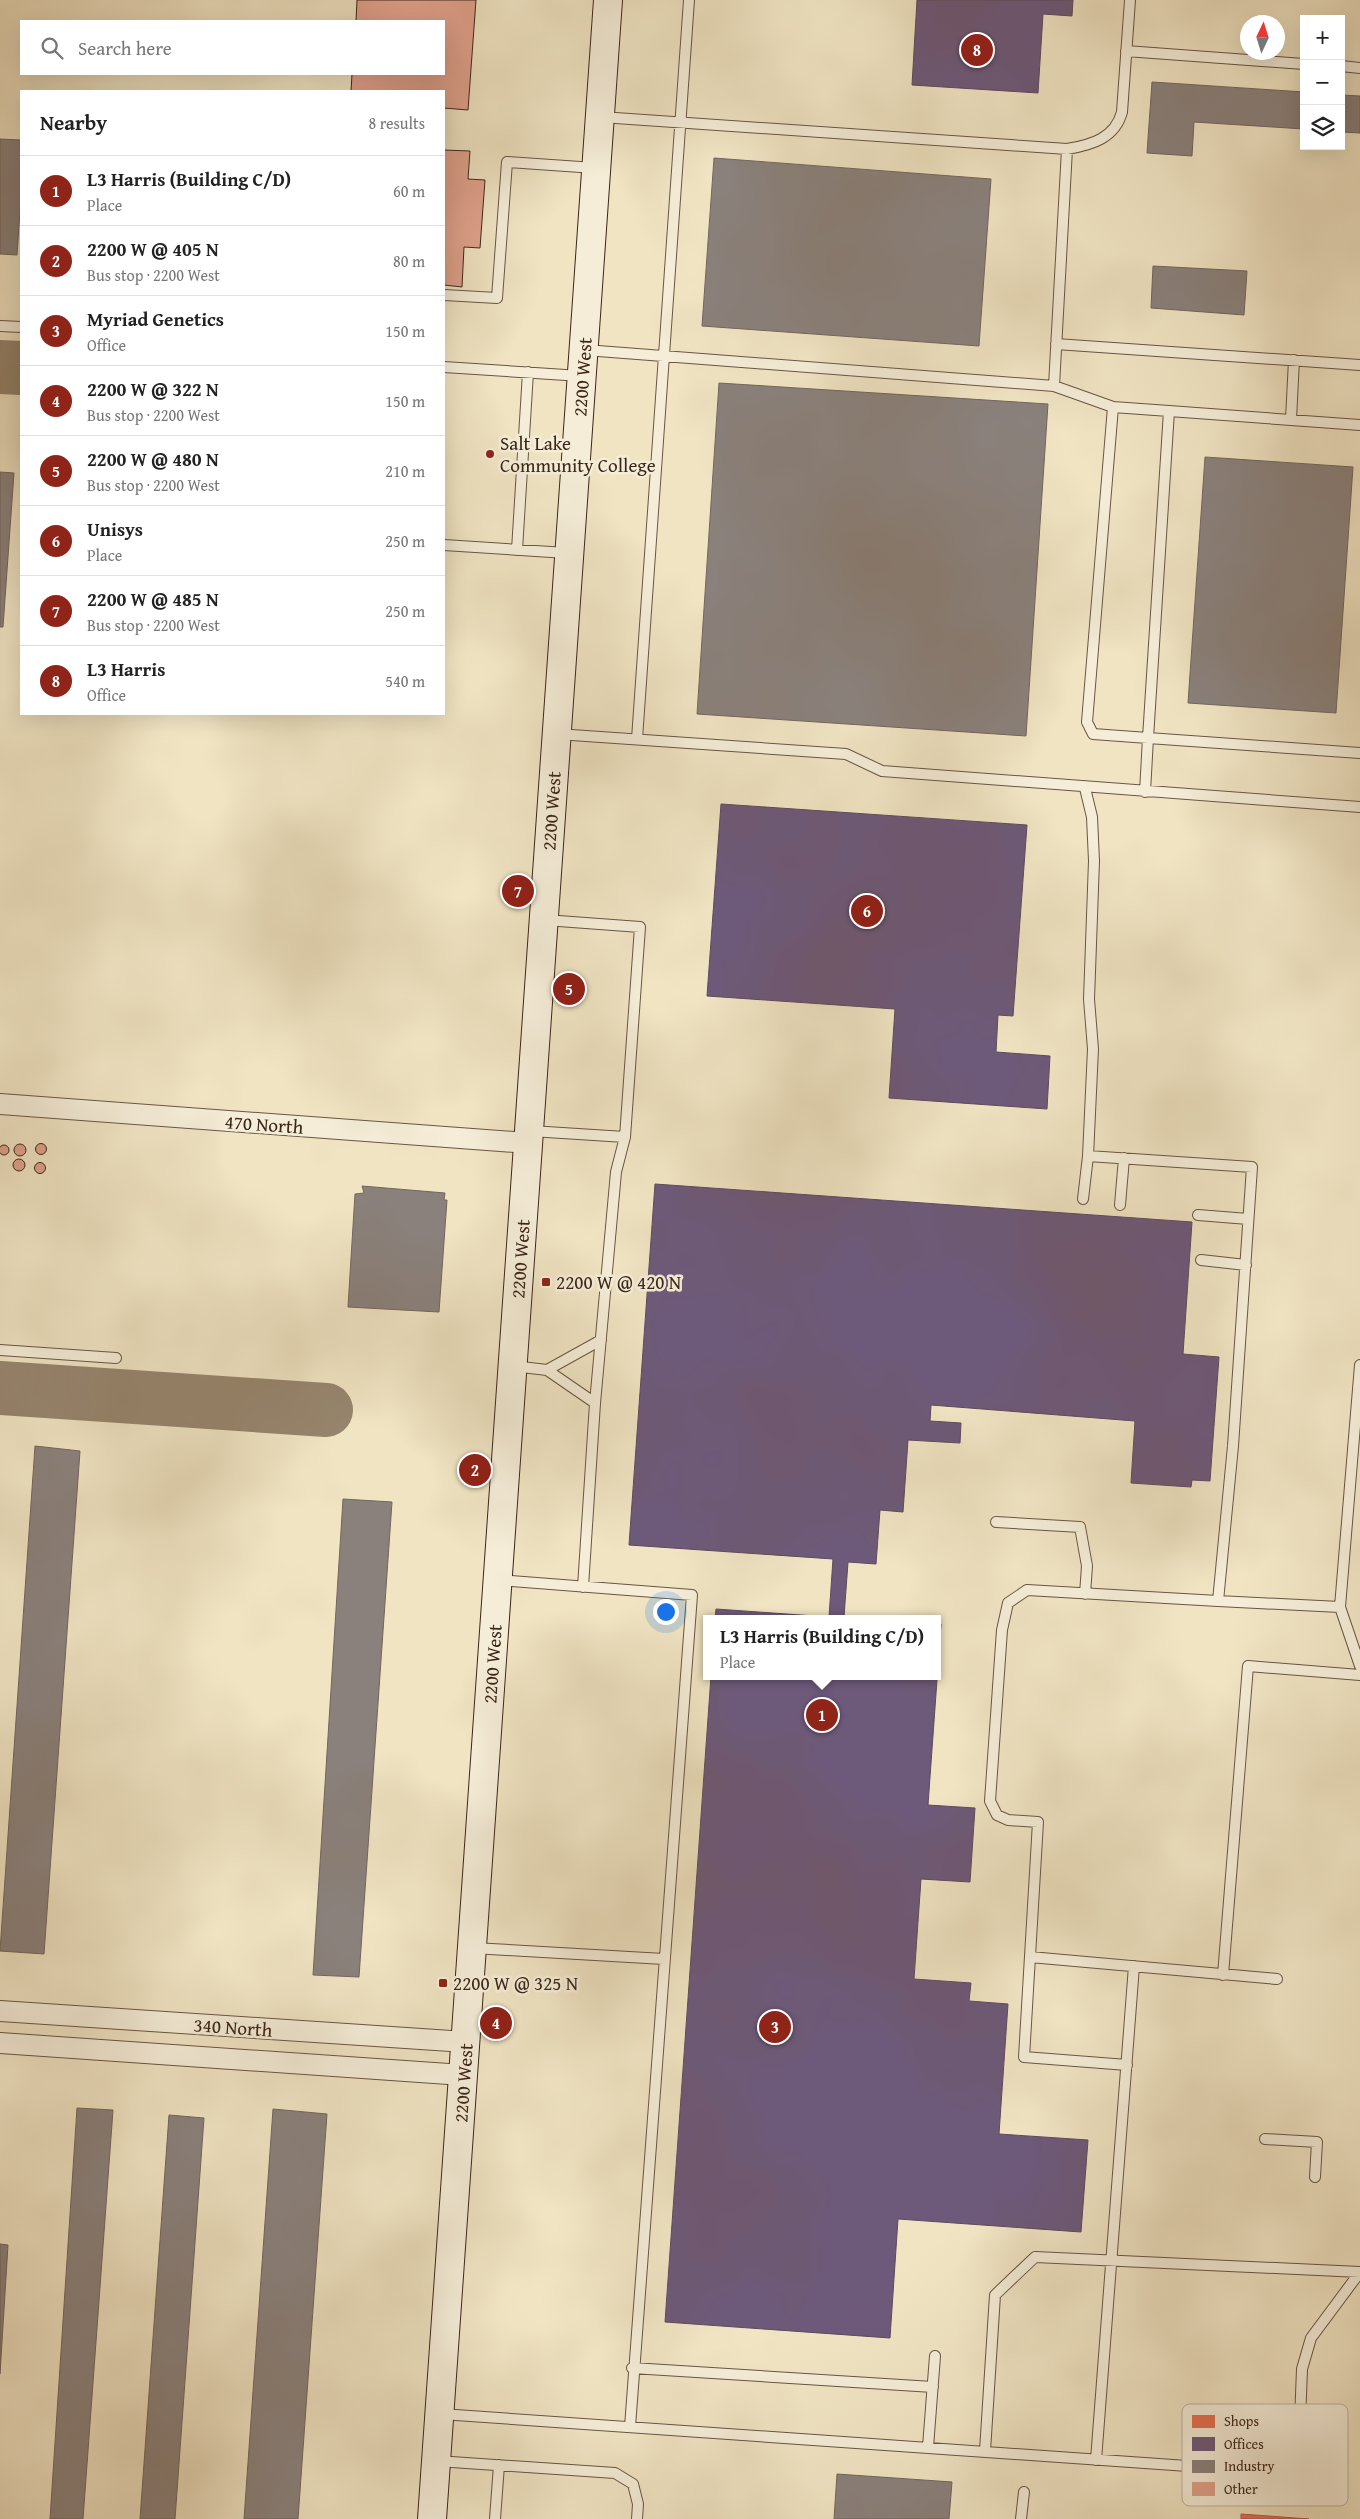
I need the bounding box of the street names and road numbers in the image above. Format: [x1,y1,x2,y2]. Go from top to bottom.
street label: 2200 West [565,336,599,418]
street label: 2200 West [534,770,568,852]
street label: 470 North [224,1107,305,1141]
street label: 2200 West [503,1218,537,1300]
street label: 2200 West [475,1623,509,1705]
street label: 340 North [193,2010,274,2044]
street label: 2200 West [446,2042,480,2124]

